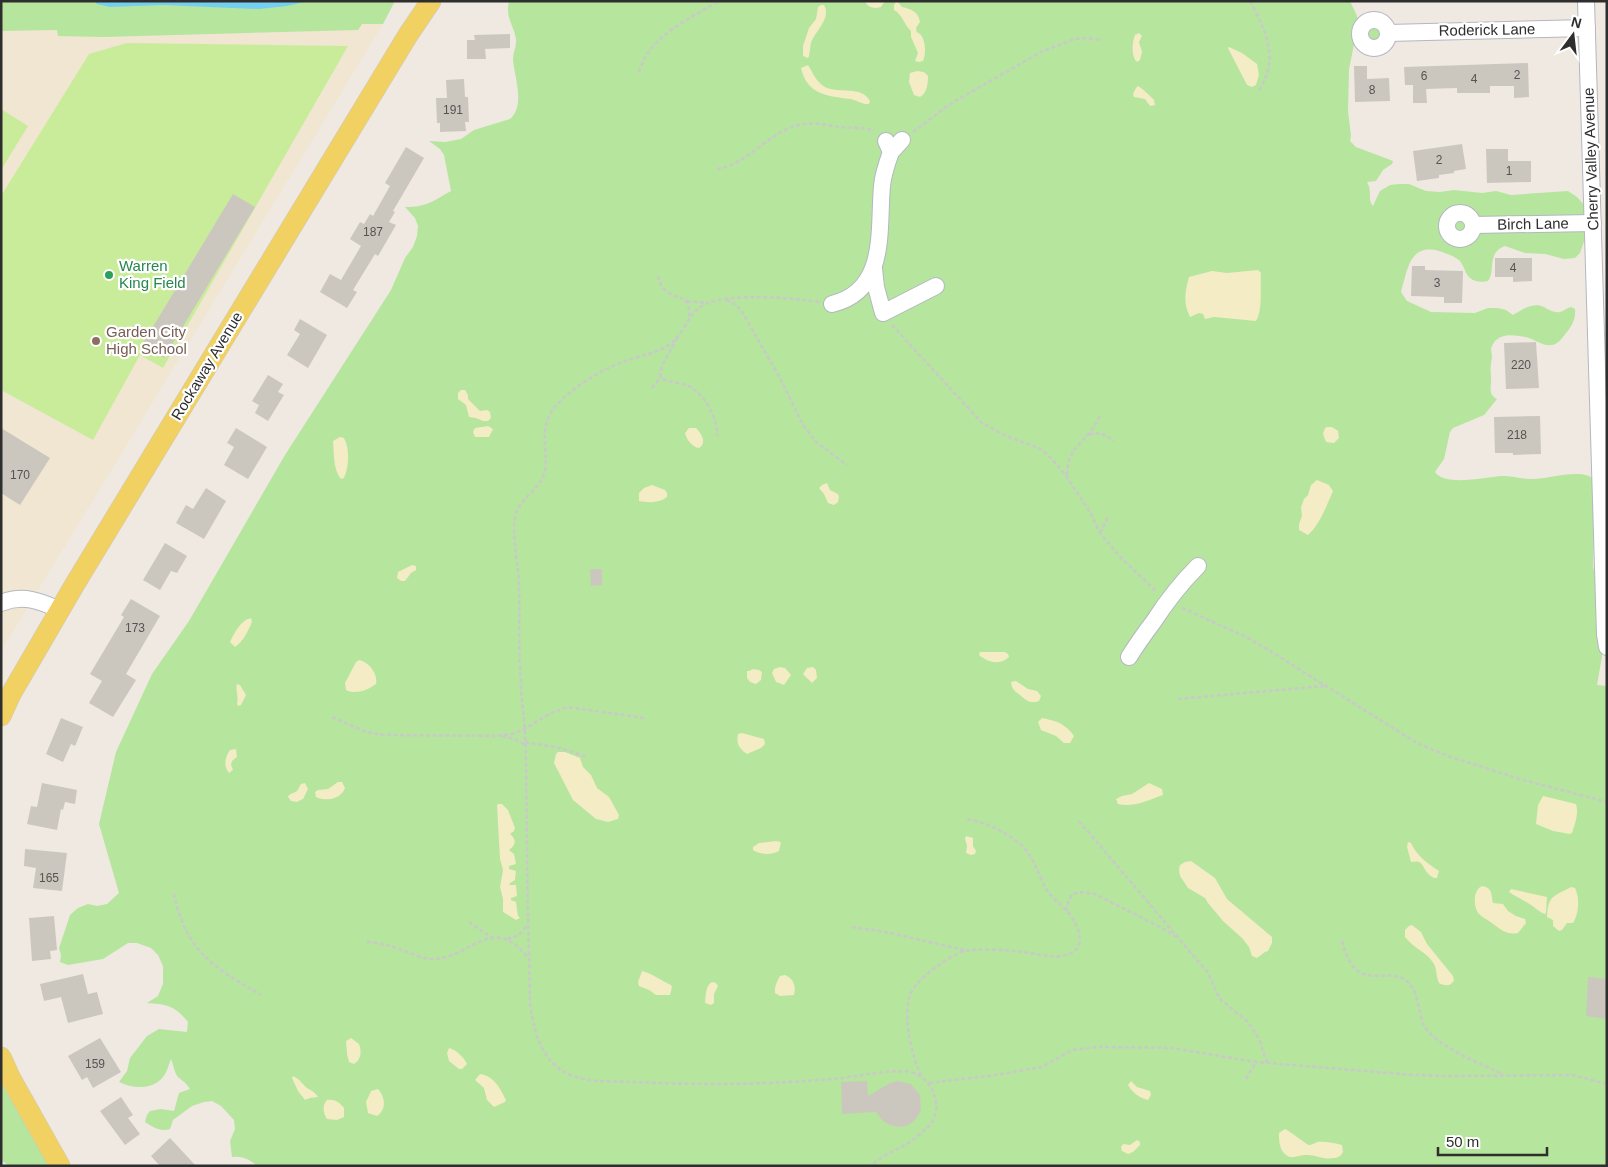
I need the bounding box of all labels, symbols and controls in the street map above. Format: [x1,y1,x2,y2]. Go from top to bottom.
north arrow [1548,10,1598,60]
text: N [1569,13,1583,31]
street label: Roderick Lane [1438,20,1535,39]
house number: 2 [1514,68,1521,82]
house number: 6 [1421,69,1428,83]
house number: 4 [1471,72,1478,86]
house number: 8 [1369,83,1376,97]
street label: Cherry Valley Avenue [1580,87,1601,231]
house number: 191 [443,103,463,117]
house number: 2 [1436,153,1443,167]
house number: 1 [1506,164,1513,178]
street label: Birch Lane [1497,214,1569,233]
house number: 187 [363,225,383,239]
place label: Warren King Field [119,257,186,291]
house number: 4 [1510,261,1517,275]
marker: Warren King Field [103,269,115,281]
house number: 3 [1434,276,1441,290]
street label: Rockaway Avenue [168,309,246,423]
place label: Garden City High School [106,323,187,357]
marker: Garden City High School [90,335,102,347]
house number: 220 [1511,358,1531,372]
house number: 218 [1507,428,1527,442]
house number: 170 [10,468,30,482]
house number: 173 [125,621,145,635]
house number: 165 [39,871,59,885]
house number: 159 [85,1057,105,1071]
scale bar [1438,1124,1547,1156]
text: 50 m [1446,1133,1479,1150]

